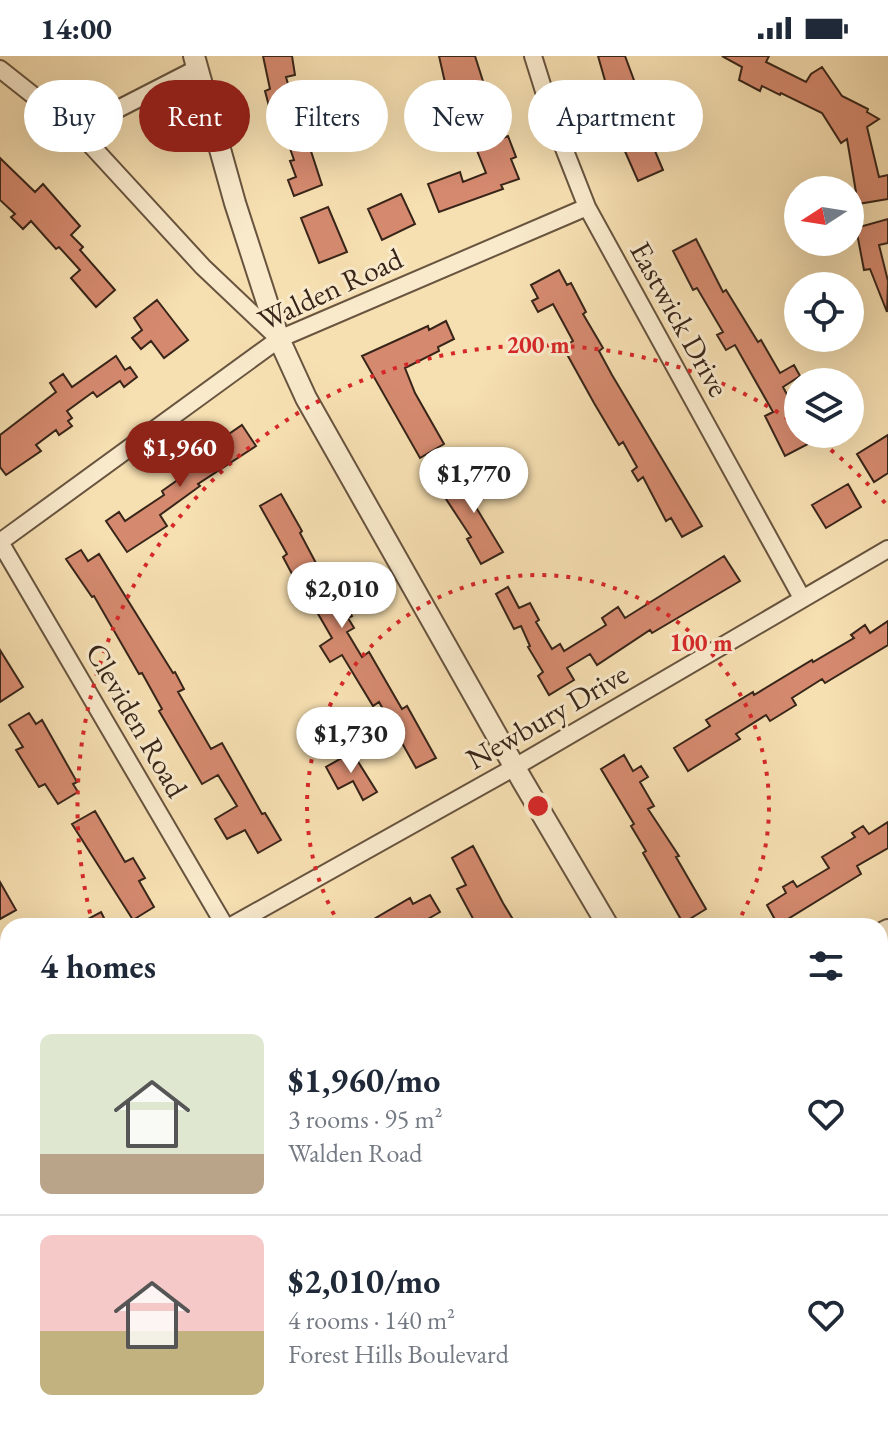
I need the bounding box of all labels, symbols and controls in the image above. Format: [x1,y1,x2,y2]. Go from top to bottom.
text: 14:00 [40,9,112,48]
chip: Buy [24,80,123,152]
chip: Rent [139,80,250,152]
chip: Filters [266,80,388,152]
chip: New [404,80,512,152]
chip: Apartment [528,80,703,152]
north arrow [784,176,864,256]
map controls [784,176,864,448]
street label: Eastwick Drive [621,235,739,403]
street label: Walden Road [251,238,409,339]
button: locate [784,272,864,352]
text: 200 m [506,329,570,360]
button: layers [784,368,864,448]
pin: $1,960 [115,421,245,489]
text: $1,960 [143,430,217,464]
pin: $1,770 [409,447,539,515]
text: $1,770 [437,456,511,490]
pin: $2,010 [277,562,407,630]
text: $2,010 [305,571,379,605]
text: 100 m [669,627,733,658]
street label: Cleviden Road [77,636,197,805]
street label: Newbury Drive [459,654,635,778]
pin: $1,730 [286,707,416,775]
text: $1,730 [314,716,388,750]
centre of rings [524,792,552,820]
text: 4 homes [40,944,156,988]
icon: filters [804,944,848,988]
text: $1,960/mo [288,1058,440,1102]
icon: home [104,1066,200,1162]
icon: heart [804,1092,848,1136]
text: 3 rooms · 95 m² [288,1102,443,1136]
text: Walden Road [288,1136,422,1170]
text: $2,010/mo [288,1259,440,1303]
icon: home [104,1267,200,1363]
icon: heart [804,1293,848,1337]
text: 4 rooms · 140 m² [288,1303,455,1337]
text: Forest Hills Boulevard [288,1337,509,1371]

